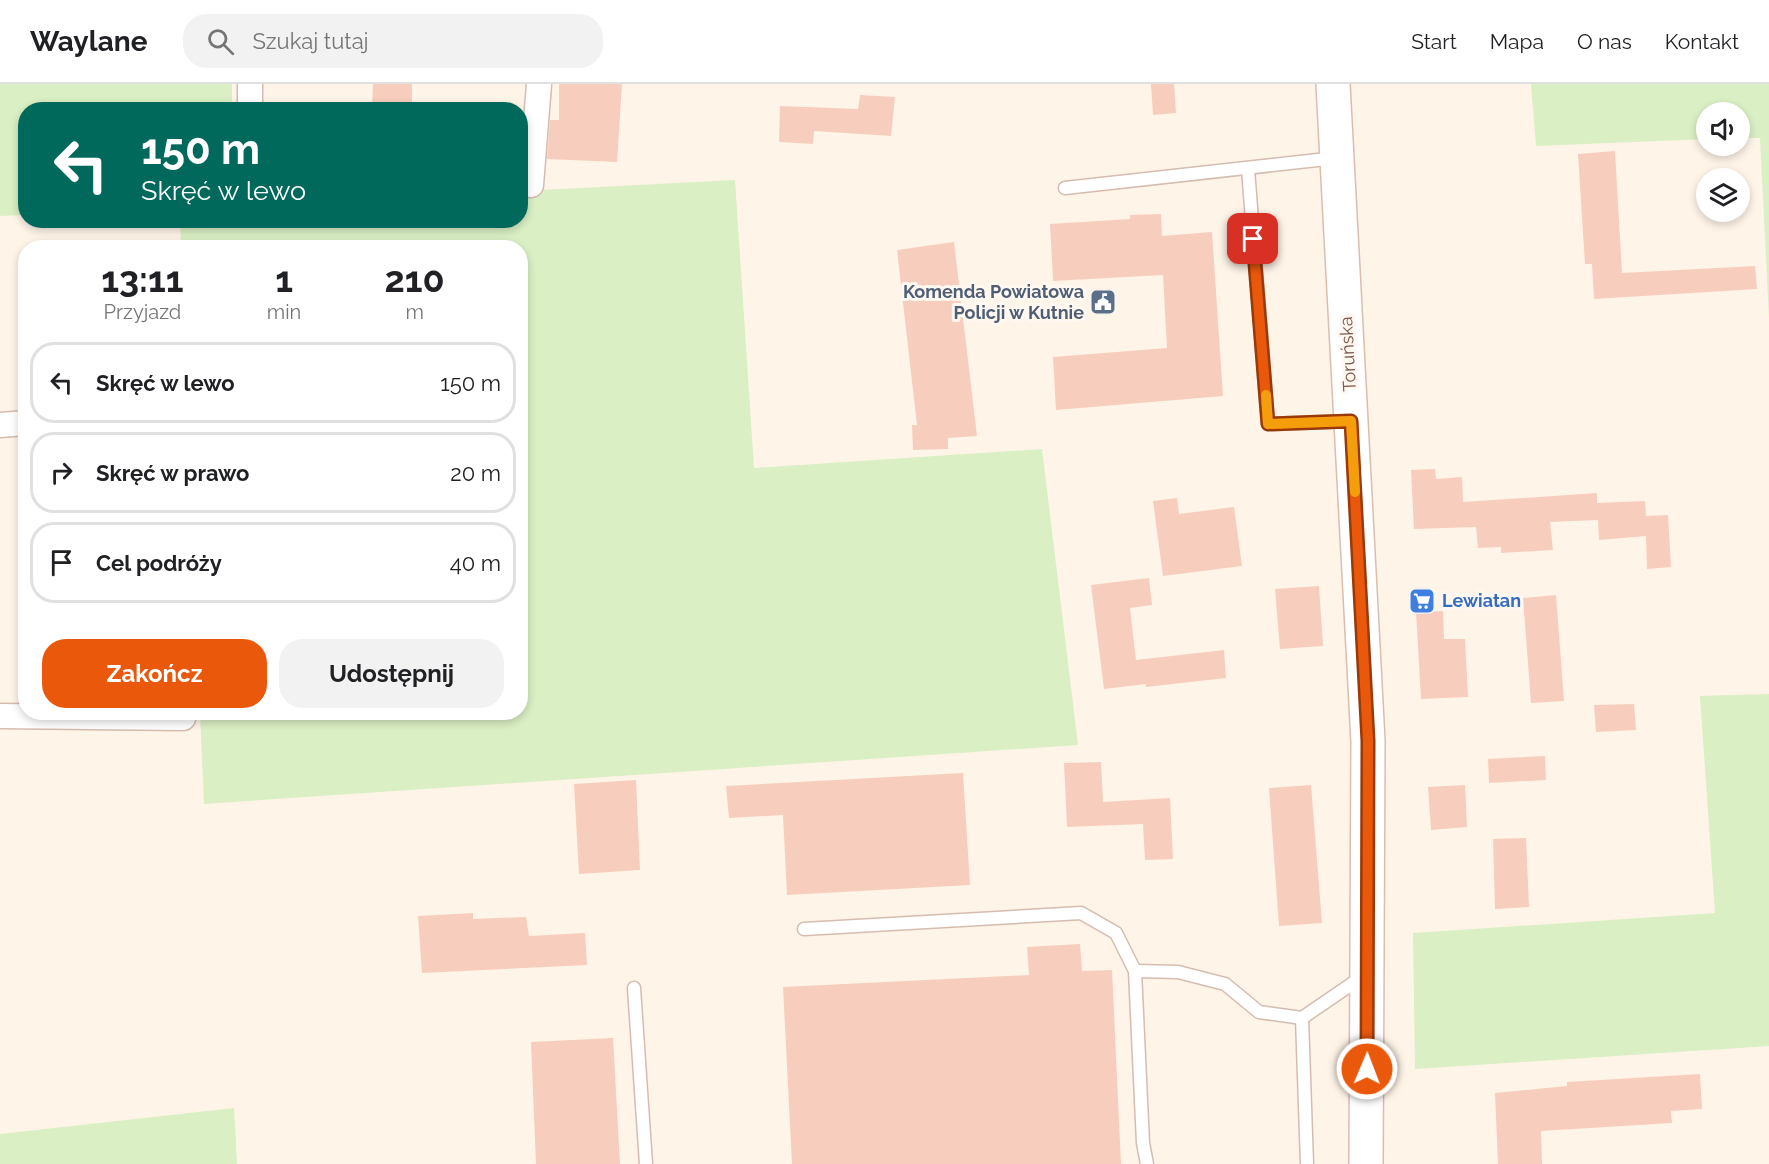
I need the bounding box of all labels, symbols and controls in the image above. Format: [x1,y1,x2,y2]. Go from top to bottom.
search box [183,14,603,68]
text: Waylane [30,25,147,58]
icon: search [204,25,237,58]
text: Szukaj tutaj [252,28,369,54]
text: Start [1411,29,1457,54]
text: Mapa [1490,29,1544,54]
text: O nas [1577,29,1632,54]
text: Kontakt [1665,29,1739,54]
map controls [1696,102,1750,222]
button: sound [1696,102,1750,156]
text: 150 m [141,125,260,174]
icon: left [42,126,120,204]
button: layers [1696,168,1750,222]
text: Skręć w lewo [141,175,306,206]
pin [1227,213,1278,264]
icon: arrive [1236,222,1269,255]
text: 13:11 [101,258,184,300]
text: 1 [275,258,293,300]
text: 210 [385,258,445,300]
place label: Komenda Powiatowa Policji w Kutnie [903,281,1084,323]
public building icon: Komenda Powiatowa Policji w Kutnie [1088,287,1118,317]
text: Przyjazd [104,300,181,324]
text: min [267,300,301,324]
text: m [405,300,424,324]
street label: Toruńska [1335,316,1360,392]
icon: left [45,366,78,399]
text: Skręć w lewo [96,370,235,396]
text: 150 m [440,370,501,396]
icon: right [45,456,78,489]
text: Skręć w prawo [96,460,249,486]
text: 20 m [450,460,501,486]
icon: arrive [45,546,78,579]
text: Cel podróży [96,550,222,576]
text: 40 m [450,550,501,576]
supermarket icon: Lewiatan [1407,586,1437,616]
place label: Lewiatan [1442,590,1521,611]
button: Zakończ [42,639,267,708]
button: Udostępnij [279,639,504,708]
position arrow [1335,1037,1399,1101]

